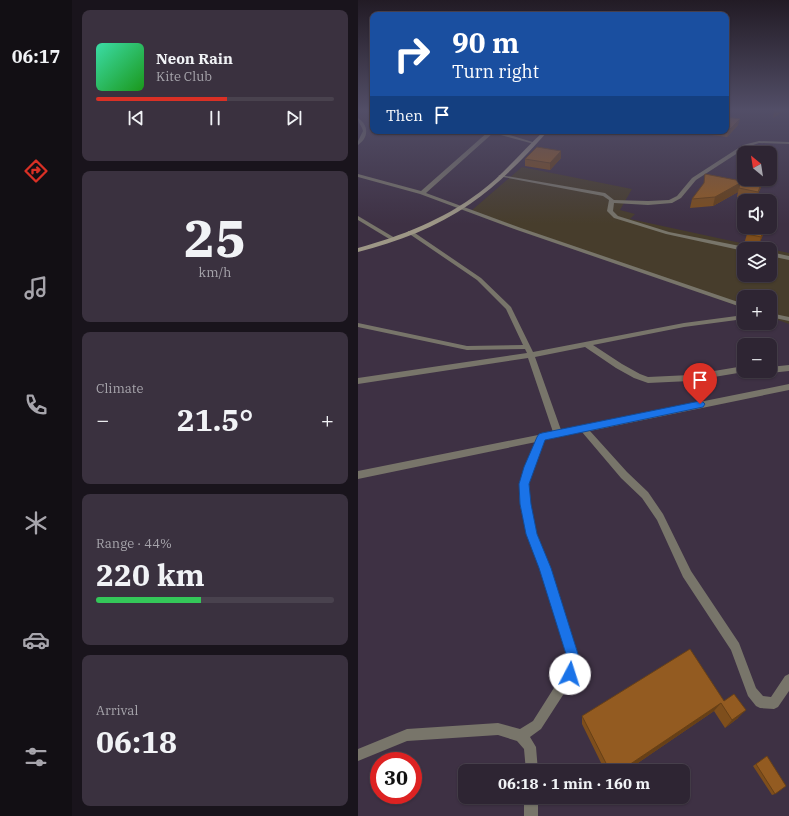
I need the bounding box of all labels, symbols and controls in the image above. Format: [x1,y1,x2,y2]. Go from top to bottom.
text: 90 m [452,24,519,61]
icon: right [386,28,438,80]
text: 06:17 [12,45,60,68]
text: Neon Rain [156,49,233,68]
text: Turn right [452,60,539,83]
text: Kite Club [156,68,212,85]
icon: arrive [431,104,453,126]
text: Then [386,106,423,125]
icon: previous [125,107,147,129]
icon: pause [204,107,226,129]
icon: next [283,107,305,129]
north arrow [737,146,777,186]
map controls [737,146,777,378]
icon: directions [22,157,50,185]
button: sound [737,194,777,234]
text: 25 [184,204,246,271]
button: layers [737,242,777,282]
text: km/h [199,264,231,281]
icon: music [22,274,50,302]
button: + [737,290,777,330]
button: − [737,338,777,378]
pin [683,363,717,404]
icon: arrive [689,369,711,391]
text: Climate [96,380,143,397]
icon: phone [22,391,50,419]
text: 21.5° [177,400,253,439]
text: − [96,405,109,434]
text: + [321,405,334,434]
icon: climate [22,509,50,537]
text: Range · 44% [96,535,172,552]
text: 220 km [96,555,205,594]
icon: car [22,626,50,654]
position arrow [549,653,591,695]
text: Arrival [96,702,138,719]
text: 06:18 [96,722,177,761]
icon: filters [22,743,50,771]
speed limit sign: 30 [370,752,422,804]
text: 06:18 · 1 min · 160 m [498,774,650,793]

